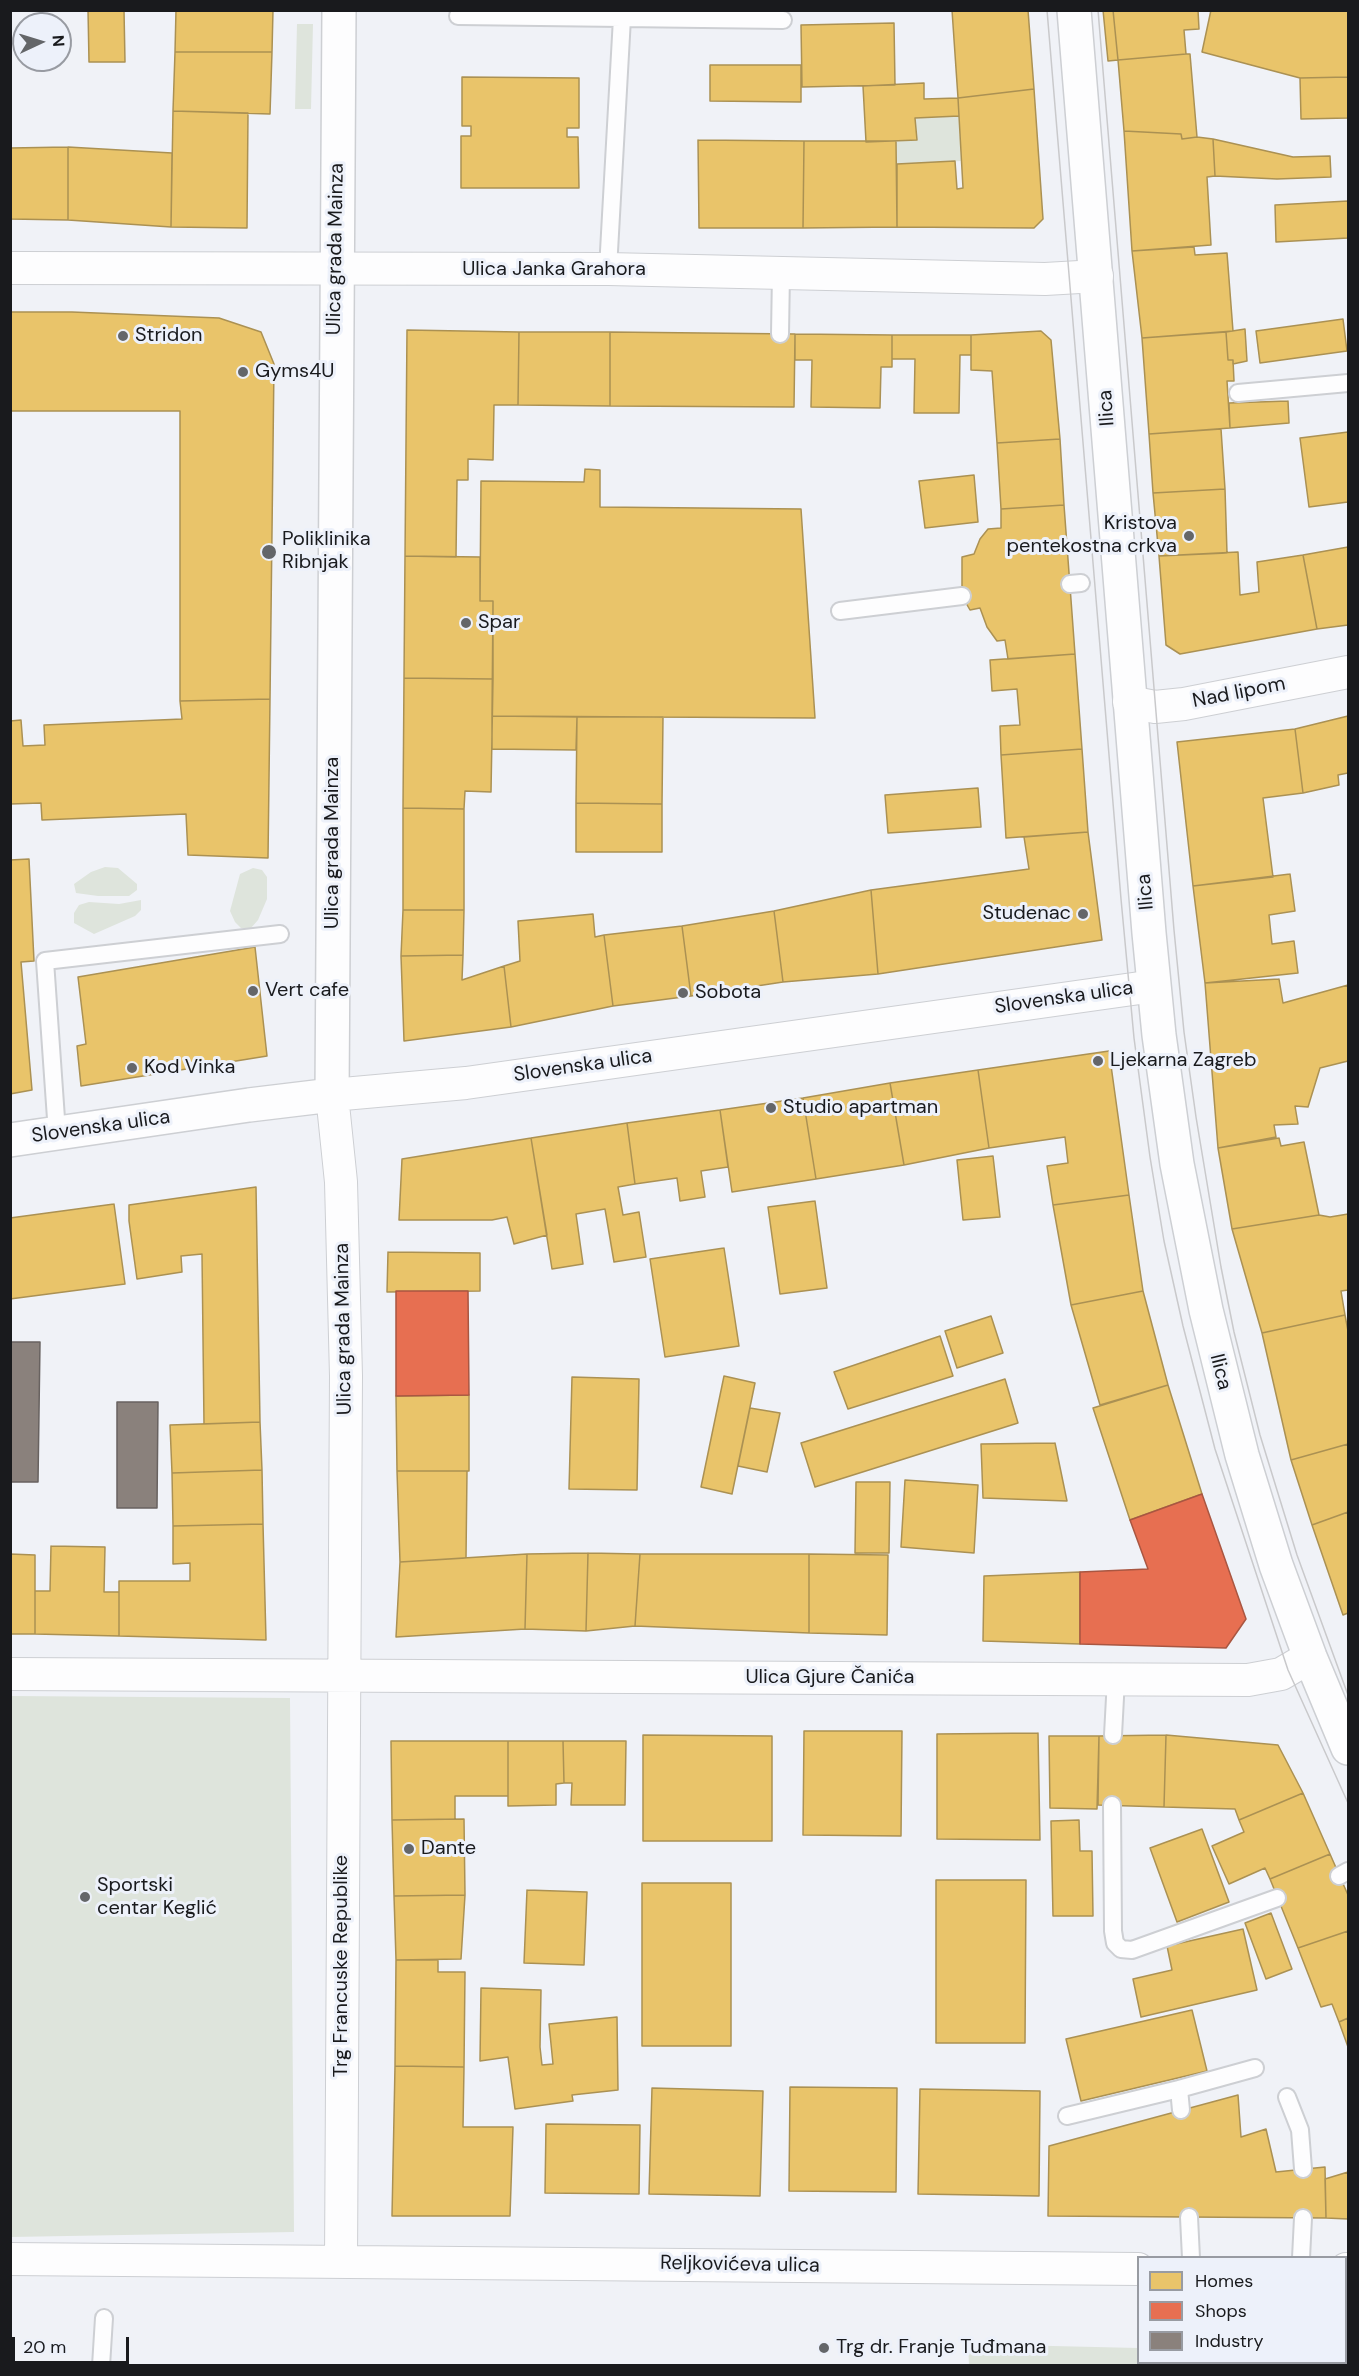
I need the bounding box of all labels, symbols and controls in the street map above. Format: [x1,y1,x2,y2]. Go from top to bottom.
north arrow [12,12,72,72]
text: N [48,34,69,47]
street label: Ulica grada Mainza [322,163,350,335]
street label: Ulica Janka Grahora [462,258,646,282]
place label: Stridon [135,324,203,348]
marker: Stridon [116,329,130,343]
place label: Gyms4U [255,360,334,384]
marker: Gyms4U [236,365,250,379]
street label: Ilica [1094,389,1120,427]
place label: Kristova pentekostna crkva [1007,512,1177,559]
place label: Poliklinika Ribnjak [282,528,371,575]
marker: Kristova pentekostna crkva [1182,529,1196,543]
marker: Poliklinika Ribnjak [260,543,278,561]
place label: Spar [478,611,520,635]
marker: Spar [459,616,473,630]
street label: Nad lipom [1191,672,1287,714]
street label: Ulica grada Mainza [321,757,345,929]
street label: Ilica [1132,873,1160,911]
place label: Studenac [982,902,1071,926]
marker: Studenac [1076,907,1090,921]
street label: Slovenska ulica [993,976,1135,1020]
place label: Vert cafe [265,979,349,1003]
place label: Sobota [695,981,761,1005]
marker: Vert cafe [246,984,260,998]
marker: Sobota [676,986,690,1000]
street label: Slovenska ulica [512,1044,654,1088]
place label: Ljekarna Zagreb [1110,1049,1256,1073]
marker: Ljekarna Zagreb [1091,1054,1105,1068]
place label: Kod Vinka [144,1056,235,1080]
marker: Kod Vinka [125,1061,139,1075]
place label: Studio apartman [783,1096,938,1120]
marker: Studio apartman [764,1101,778,1115]
street label: Slovenska ulica [30,1105,172,1149]
street label: Ulica grada Mainza [330,1243,358,1415]
street label: Ilica [1204,1352,1236,1392]
street label: Ulica Gjure Čanića [746,1666,914,1690]
place label: Dante [421,1837,476,1861]
marker: Dante [402,1842,416,1856]
street label: Trg Francuske Republike [330,1855,354,2077]
place label: Sportski centar Keglić [97,1874,217,1921]
marker: Sportski centar Keglić [78,1890,92,1904]
street label: Reljkovićeva ulica [660,2252,820,2278]
legend [1137,2256,1347,2364]
text: Homes [1195,2269,1253,2293]
text: Shops [1195,2299,1247,2323]
scale bar [15,2325,132,2363]
text: Industry [1195,2329,1264,2353]
text: 20 m [23,2335,66,2359]
place label: Trg dr. Franje Tuđmana [836,2336,1046,2360]
marker: Trg dr. Franje Tuđmana [817,2341,831,2355]

